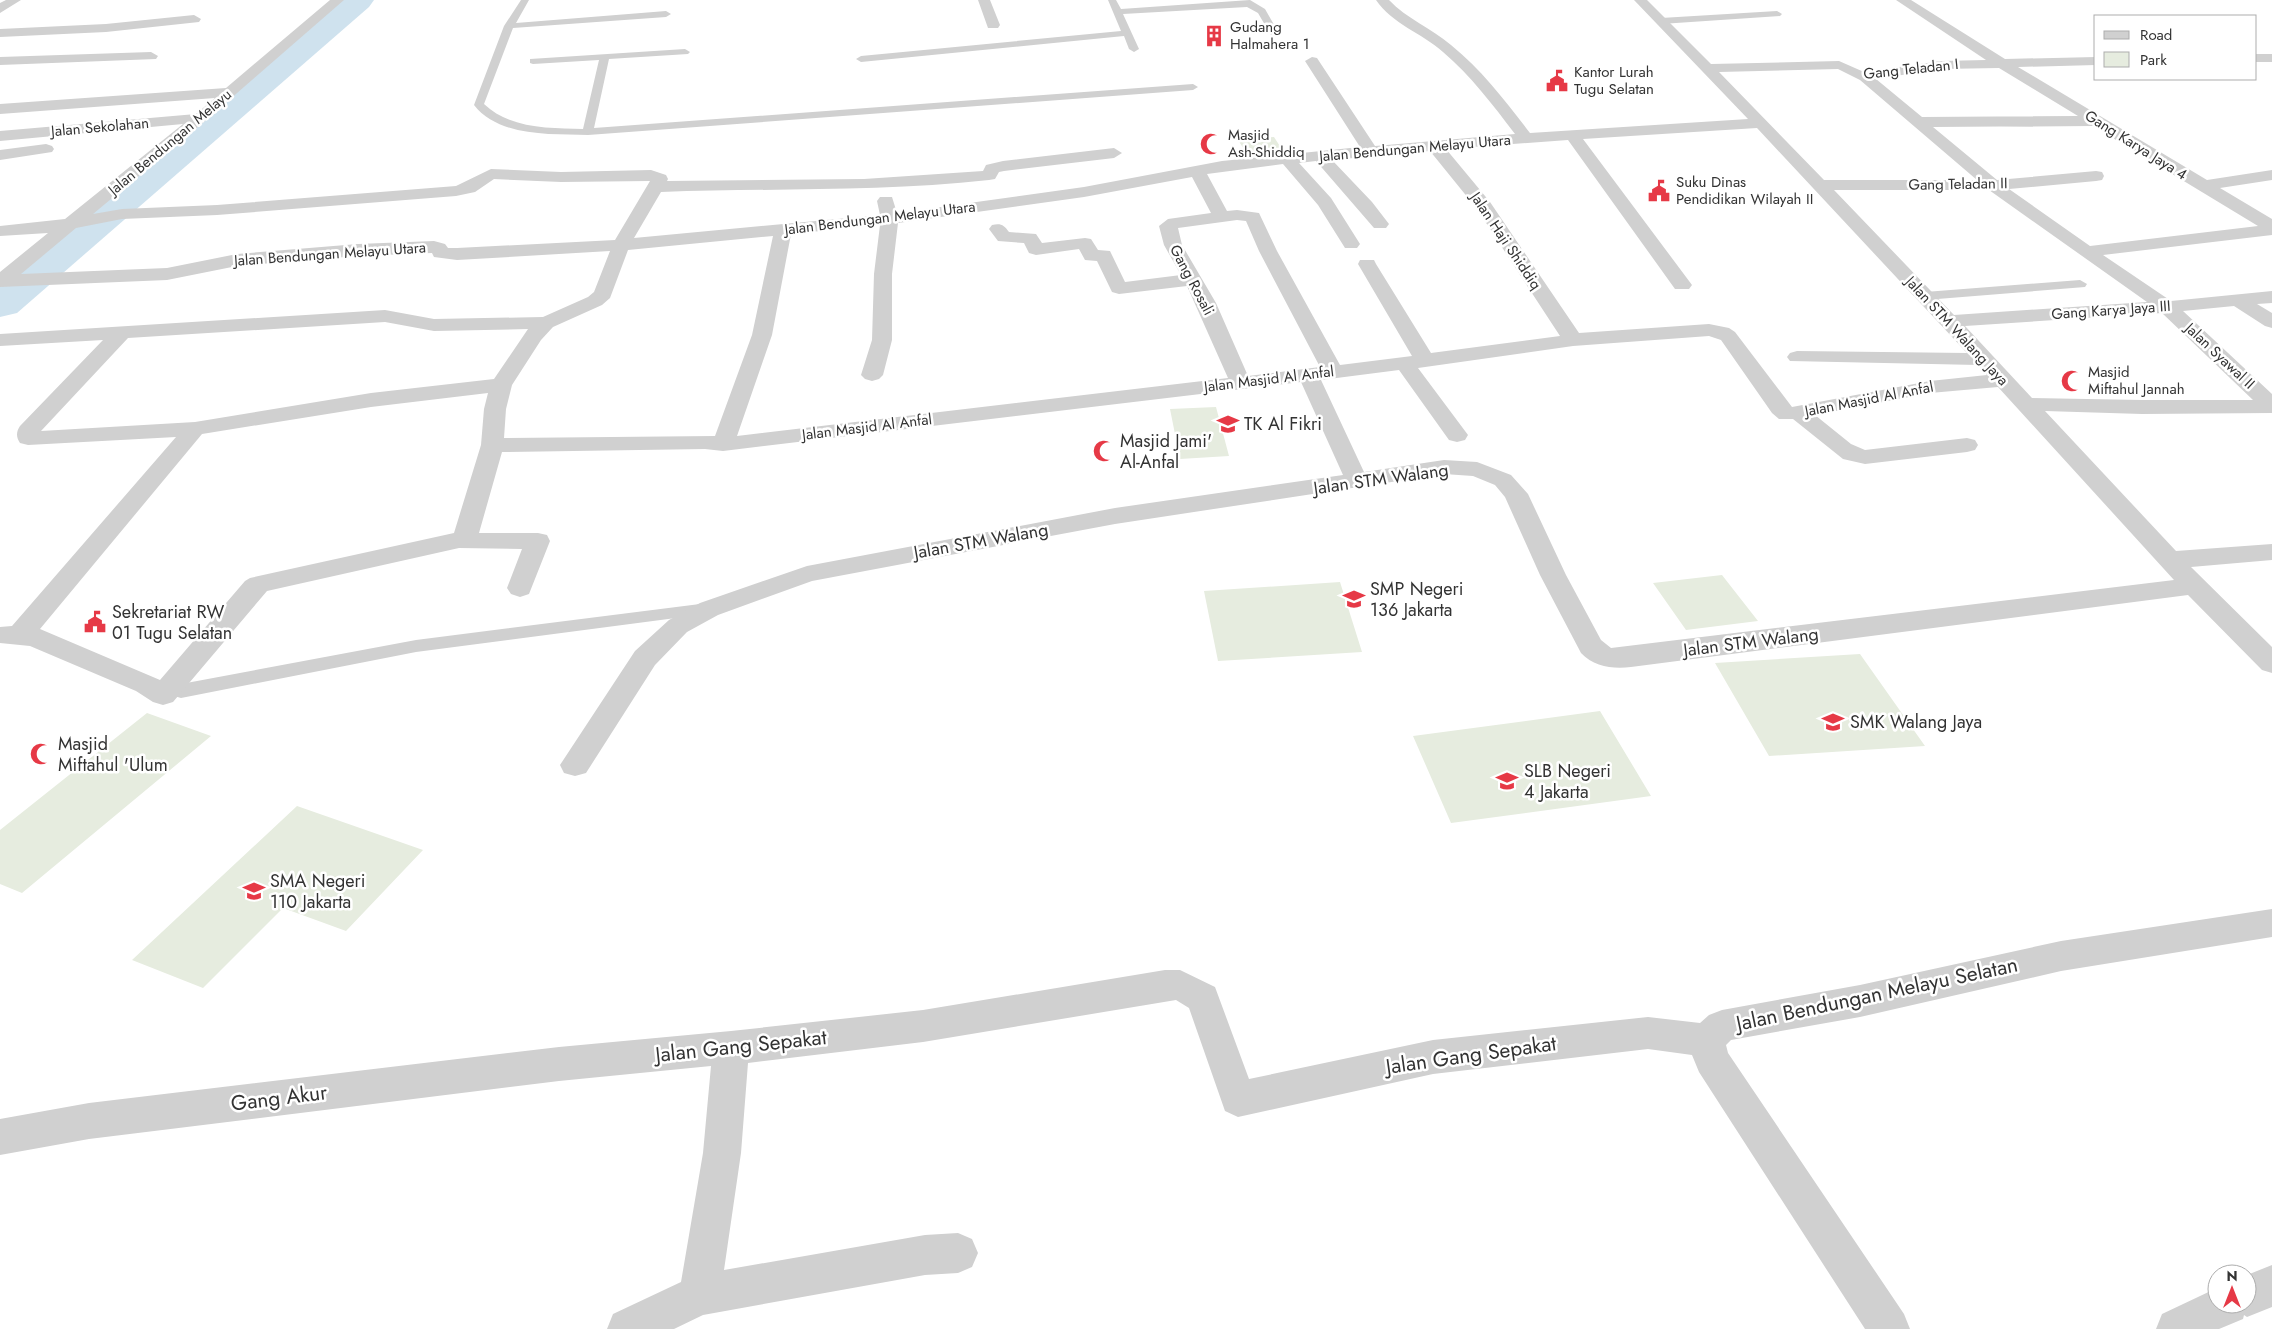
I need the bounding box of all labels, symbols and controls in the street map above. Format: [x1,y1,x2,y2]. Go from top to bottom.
legend [2094,15,2257,80]
place label: Gudang Halmahera 1 [1230,16,1310,55]
building icon: Gudang Halmahera 1 [1201,23,1227,49]
text: Road [2140,24,2172,46]
text: Park [2140,49,2167,71]
street label: Gang Teladan I [1862,53,1960,85]
place label: Kantor Lurah Tugu Selatan [1574,61,1654,100]
public building icon: Kantor Lurah Tugu Selatan [1544,68,1570,94]
street label: Jalan Bendungan Melayu [102,84,237,202]
street label: Gang Karya Jaya 4 [2080,105,2192,186]
street label: Jalan Sekolahan [48,112,150,142]
place label: Masjid Ash-Shiddiq [1228,124,1305,163]
street label: Jalan Bendungan Melayu Utara [1316,129,1512,168]
mosque icon: Masjid Ash-Shiddiq [1198,131,1224,157]
place label: Suku Dinas Pendidikan Wilayah II [1676,171,1813,210]
street label: Gang Teladan II [1908,172,2008,196]
public building icon: Suku Dinas Pendidikan Wilayah II [1646,178,1672,204]
street label: Jalan Haji Shiddiq [1464,186,1547,294]
street label: Jalan Bendungan Melayu Utara [781,195,977,241]
street label: Jalan Bendungan Melayu Utara [231,236,427,272]
street label: Gang Rosali [1164,241,1220,319]
street label: Jalan STM Walang Jaya [1899,270,2014,391]
street label: Gang Karya Jaya III [2051,295,2171,325]
street label: Jalan Syawal II [2179,316,2260,394]
street label: Jalan Masjid Al Anfal [1201,360,1335,398]
place label: Masjid Miftahul Jannah [2088,361,2185,400]
mosque icon: Masjid Miftahul Jannah [2059,368,2085,394]
street label: Jalan Masjid Al Anfal [1801,376,1935,423]
street label: Jalan Masjid Al Anfal [799,408,933,446]
school or university icon: TK Al Fikri [1215,411,1241,437]
place label: TK Al Fikri [1244,411,1322,437]
place label: Masjid Jami' Al-Anfal [1120,428,1212,475]
mosque icon: Masjid Jami' Al-Anfal [1091,438,1117,464]
street label: Jalan STM Walang [1310,457,1450,502]
street label: Jalan STM Walang [910,516,1050,566]
place label: SMP Negeri 136 Jakarta [1370,576,1463,623]
school or university icon: SMP Negeri 136 Jakarta [1341,586,1367,612]
place label: Sekretariat RW 01 Tugu Selatan [112,599,232,646]
public building icon: Sekretariat RW 01 Tugu Selatan [82,609,108,635]
street label: Jalan STM Walang [1680,621,1820,663]
school or university icon: SMK Walang Jaya [1820,709,1846,735]
place label: SMK Walang Jaya [1850,709,1982,735]
place label: Masjid Miftahul 'Ulum [58,731,168,778]
mosque icon: Masjid Miftahul 'Ulum [28,741,54,767]
place label: SLB Negeri 4 Jakarta [1524,758,1611,805]
school or university icon: SLB Negeri 4 Jakarta [1494,768,1520,794]
place label: SMA Negeri 110 Jakarta [270,868,365,915]
school or university icon: SMA Negeri 110 Jakarta [241,878,267,904]
street label: Jalan Bendungan Melayu Selatan [1731,949,2020,1039]
street label: Jalan Gang Sepakat [651,1022,828,1070]
street label: Jalan Gang Sepakat [1381,1028,1558,1082]
street label: Gang Akur [229,1077,330,1119]
north arrow [2207,1264,2257,1314]
text: N [2226,1266,2238,1286]

